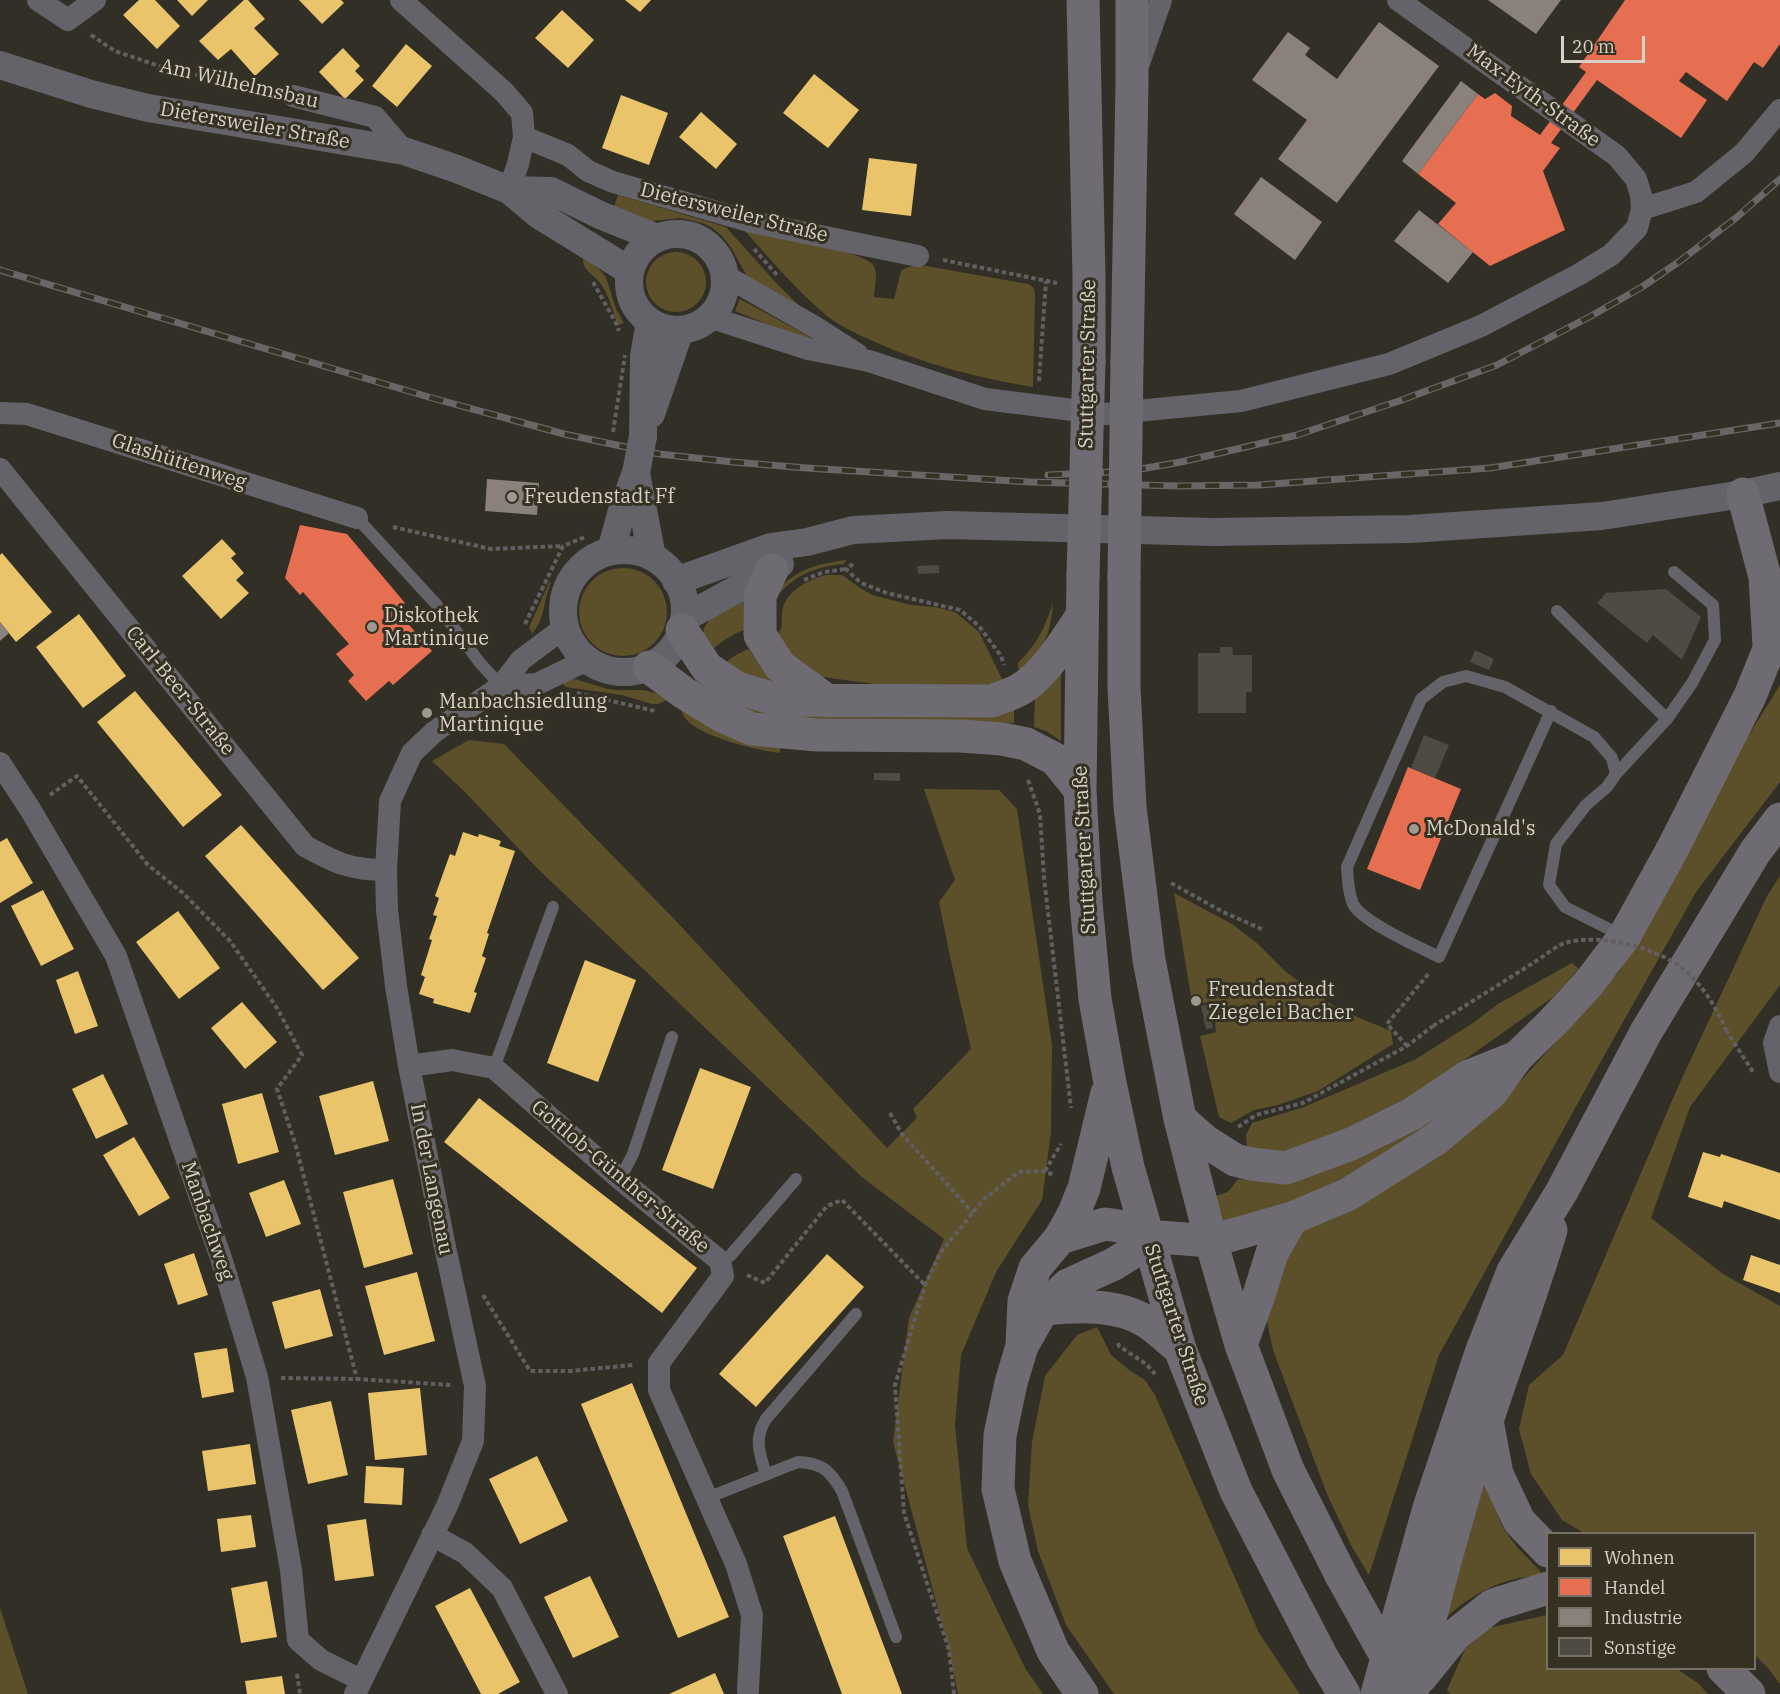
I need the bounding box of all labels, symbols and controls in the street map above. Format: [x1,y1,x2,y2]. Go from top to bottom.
scale bar [1564,24,1648,62]
text: 20 m [1572,35,1615,58]
street label: Max-Eyth-Straße [1461,39,1605,153]
street label: Am Wilhelmsbau [157,54,321,114]
street label: Dietersweiler Straße [158,97,352,155]
street label: Dietersweiler Straße [638,178,830,248]
street label: Stuttgarter Straße [1075,279,1101,449]
street label: Glashüttenweg [109,429,249,495]
place label: Freudenstadt Ff [524,485,674,509]
marker: Freudenstadt Ff [505,490,519,504]
place label: Diskothek Martinique [384,604,489,651]
marker: Diskothek Martinique [365,620,379,634]
street label: Carl-Beer-Straße [120,621,240,761]
place label: Manbachsiedlung Martinique [439,690,607,737]
marker: Manbachsiedlung Martinique [420,706,434,720]
street label: Stuttgarter Straße [1069,765,1101,935]
place label: McDonald's [1426,817,1536,841]
marker: McDonald's [1407,822,1421,836]
place label: Freudenstadt Ziegelei Bacher [1208,978,1354,1025]
marker: Freudenstadt Ziegelei Bacher [1189,994,1203,1008]
street label: Gottlob-Günther-Straße [526,1095,714,1259]
street label: In der Langenau [405,1101,457,1257]
street label: Manbachweg [175,1159,239,1283]
street label: Stuttgarter Straße [1138,1241,1214,1409]
legend [1546,1532,1756,1670]
text: Wohnen [1604,1546,1675,1569]
text: Handel [1604,1576,1666,1599]
text: Industrie [1604,1606,1682,1629]
text: Sonstige [1604,1636,1676,1659]

